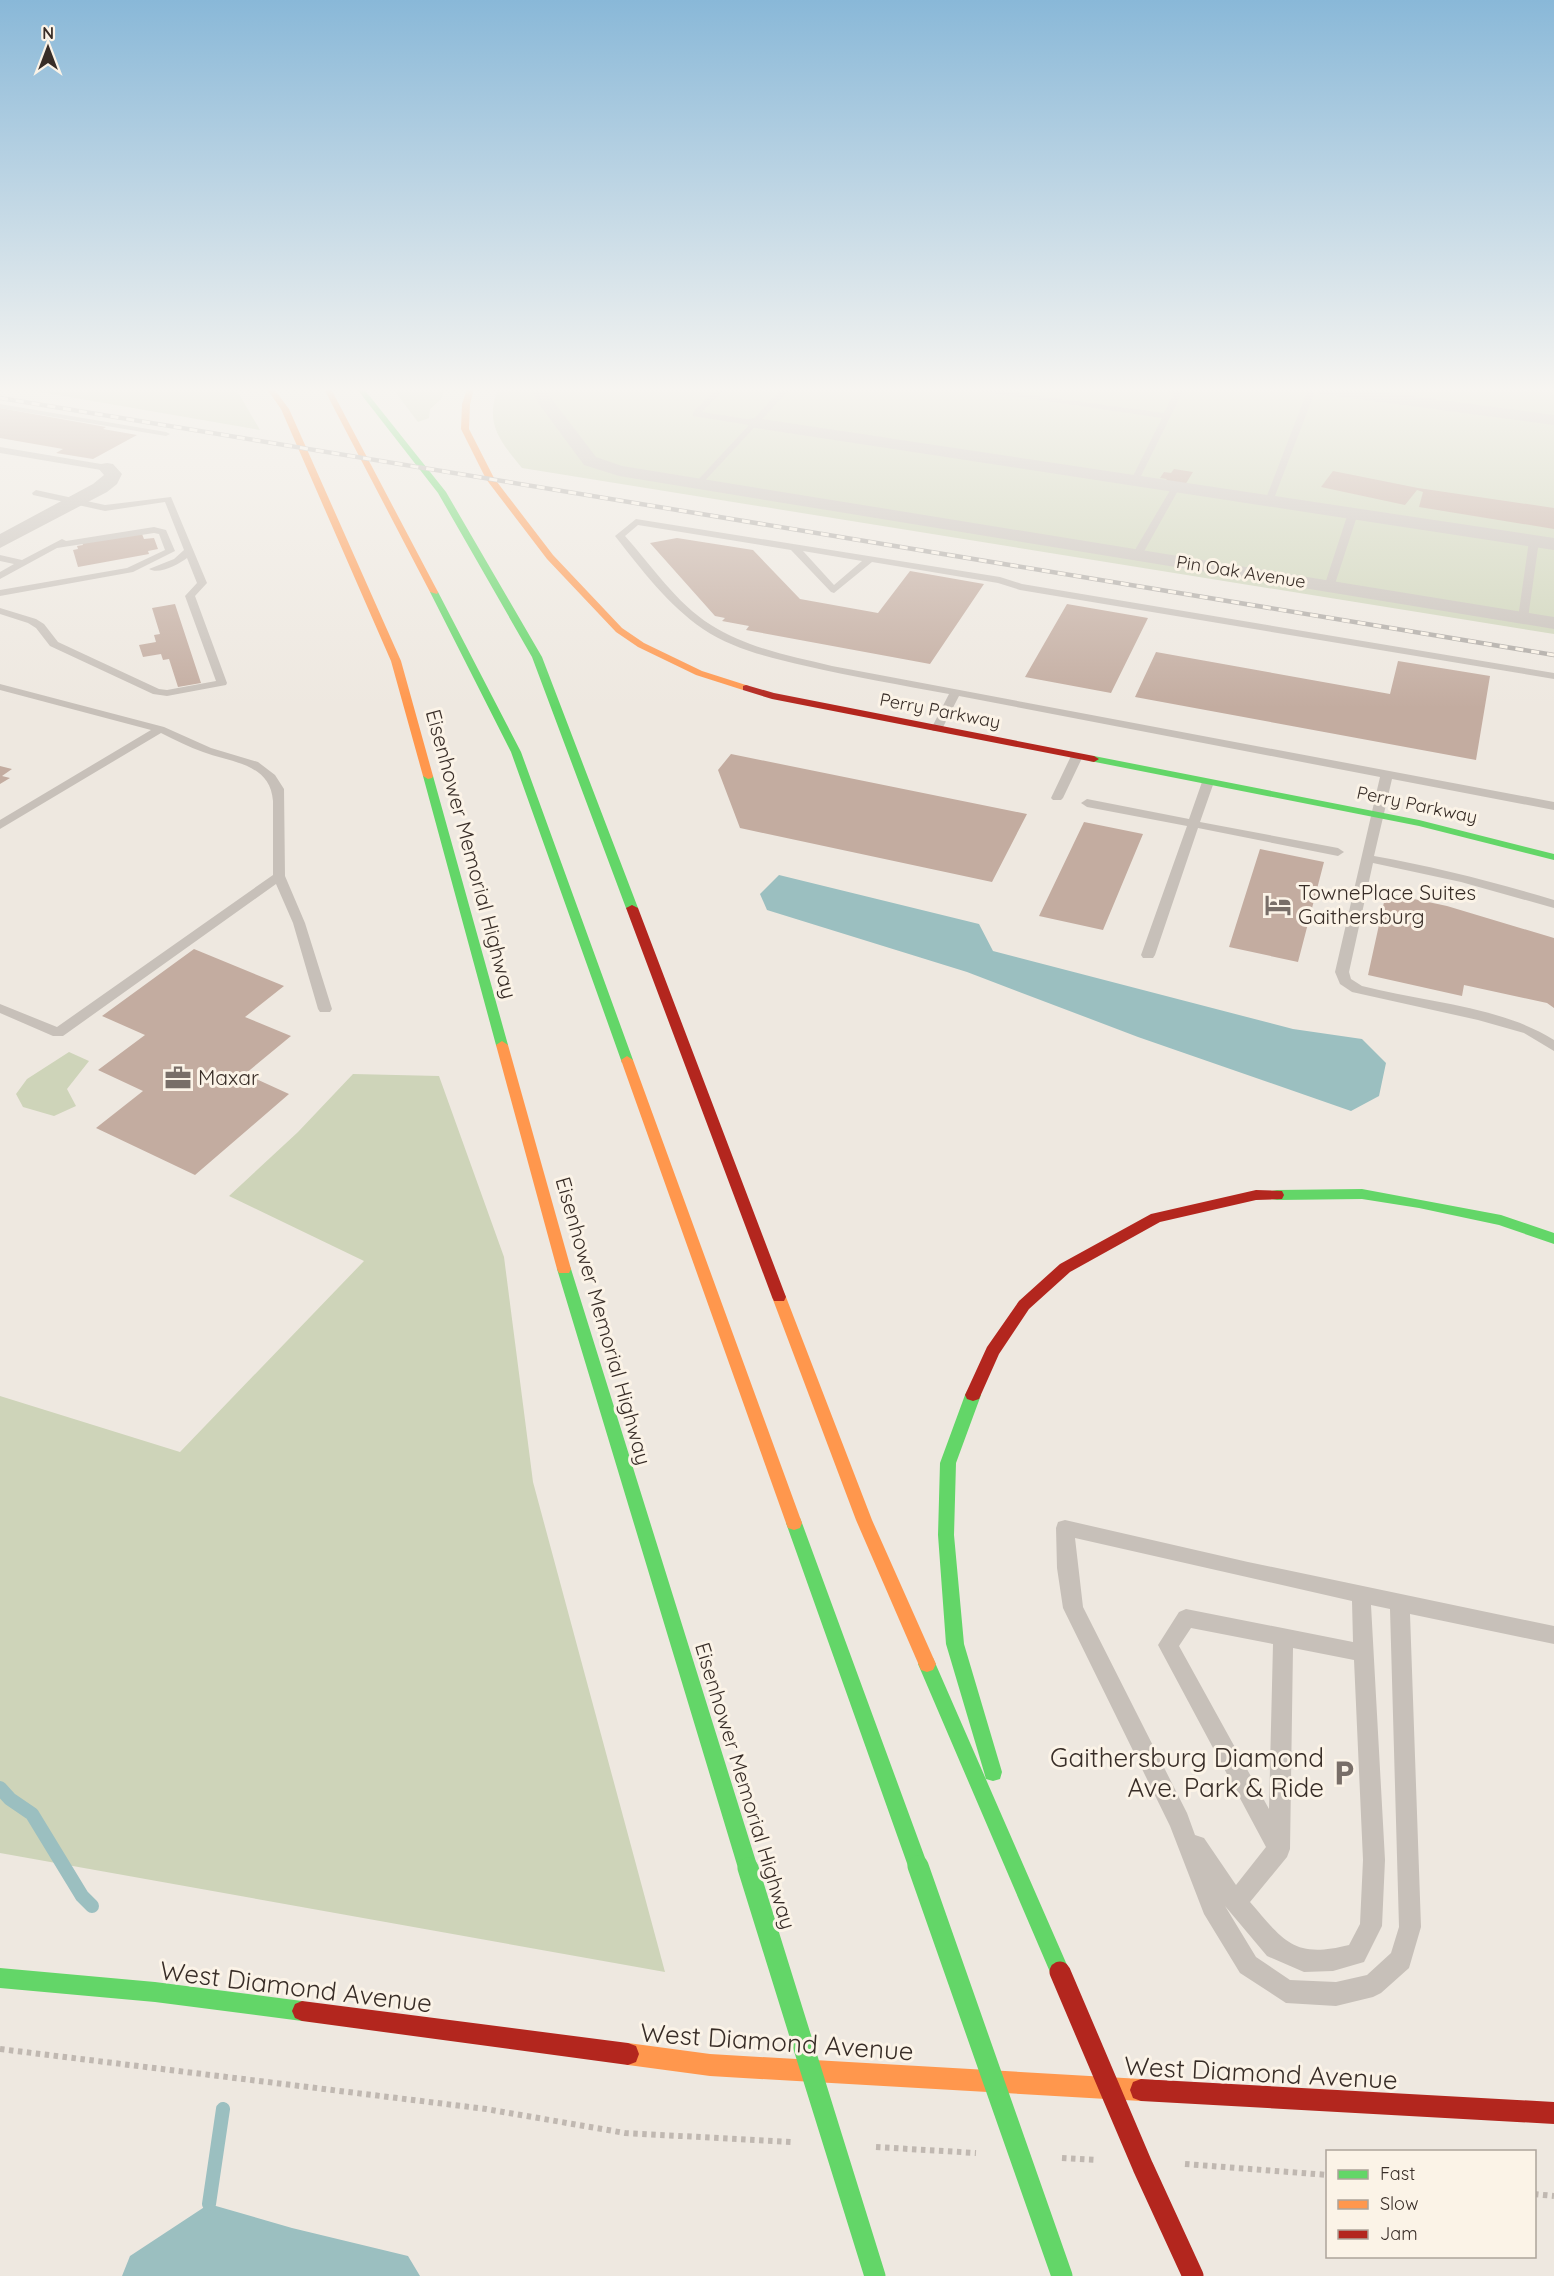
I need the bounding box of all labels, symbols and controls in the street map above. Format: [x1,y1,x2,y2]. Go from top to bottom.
north arrow [18,18,78,78]
text: N [42,23,54,43]
street label: Pin Oak Avenue [1175,550,1307,593]
street label: Perry Parkway [878,688,1002,733]
street label: Eisenhower Memorial Highway [421,706,523,1001]
street label: Perry Parkway [1355,781,1479,829]
place label: TownePlace Suites Gaithersburg [1298,879,1476,929]
hotel icon: TownePlace Suites Gaithersburg [1263,890,1293,920]
office icon: Maxar [163,1063,193,1093]
place label: Maxar [198,1064,259,1090]
street label: Eisenhower Memorial Highway [550,1174,658,1468]
street label: Eisenhower Memorial Highway [690,1639,802,1932]
place label: Gaithersburg Diamond Ave. Park & Ride [1050,1741,1324,1804]
parking icon: Gaithersburg Diamond Ave. Park & Ride [1329,1758,1359,1788]
street label: West Diamond Avenue [158,1953,434,2020]
street label: West Diamond Avenue [639,2015,915,2068]
street label: West Diamond Avenue [1123,2049,1399,2096]
legend [1326,2150,1536,2258]
text: Fast [1380,2162,1415,2185]
text: Slow [1380,2192,1418,2215]
text: Jam [1380,2222,1418,2245]

